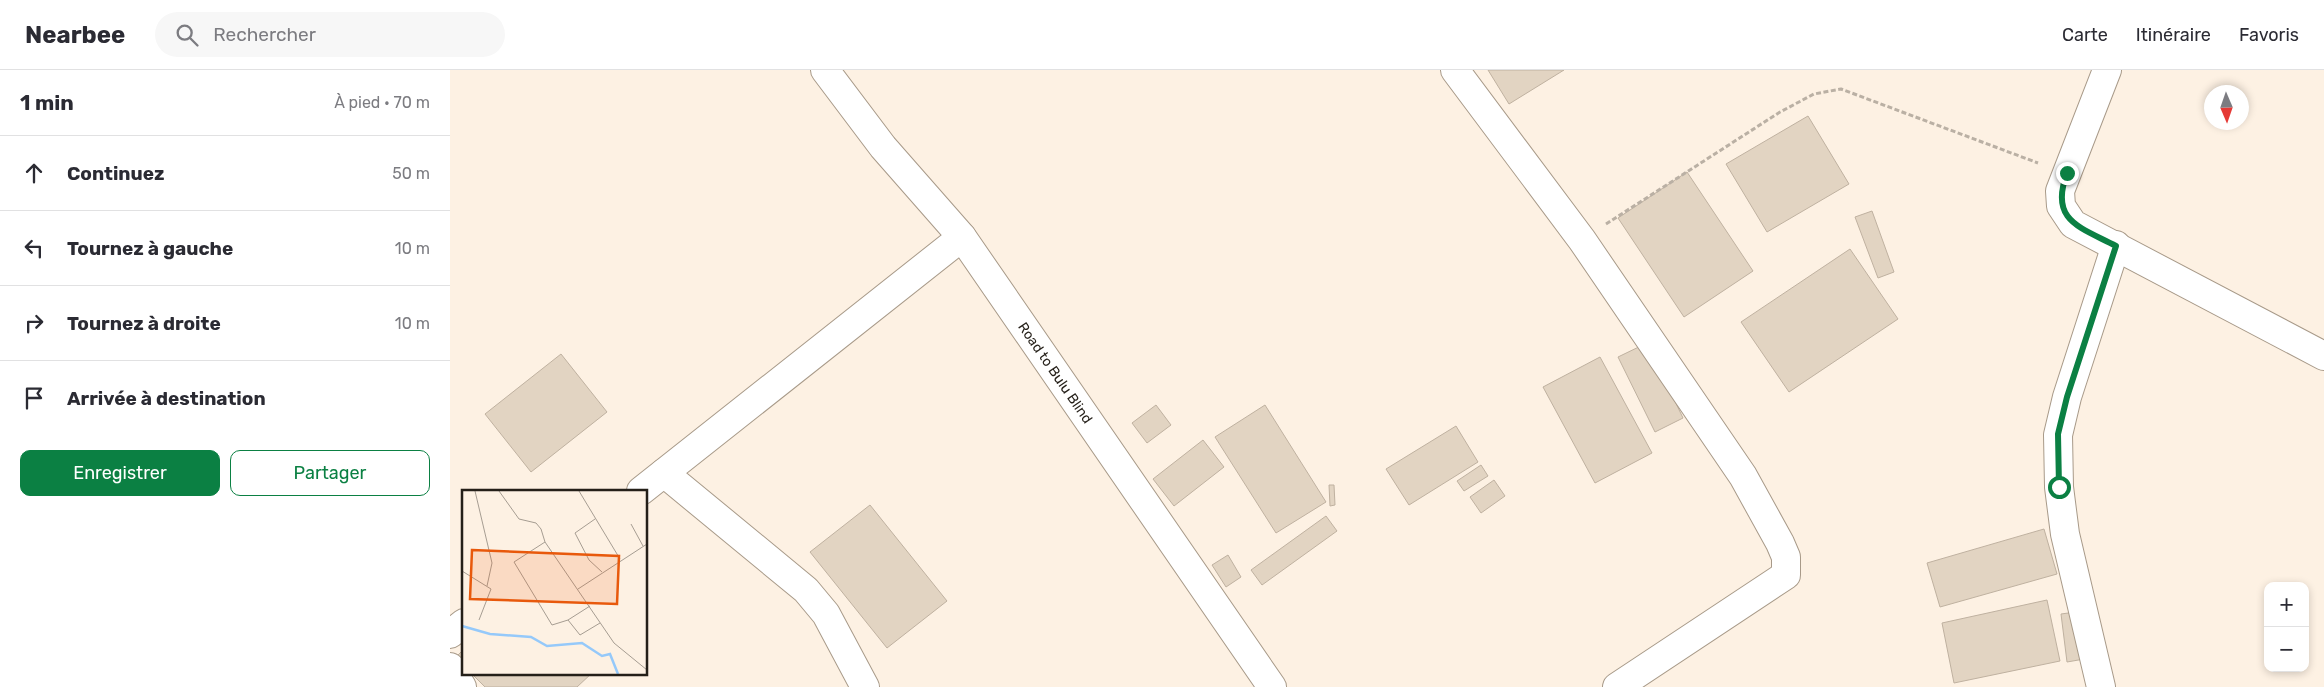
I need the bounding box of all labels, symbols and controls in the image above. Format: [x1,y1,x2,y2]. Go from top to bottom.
search box [155,12,505,57]
text: Nearbee [25,21,125,49]
icon: search [173,21,201,49]
text: Rechercher [213,23,316,46]
text: Carte [2062,24,2108,46]
text: Itinéraire [2136,24,2211,46]
text: Favoris [2239,24,2299,46]
north arrow [2204,85,2249,130]
text: 1 min [20,90,74,115]
text: À pied · 70 m [334,93,430,112]
icon: ahead [20,159,48,187]
text: Continuez [67,162,165,185]
route end [2056,162,2079,185]
text: 50 m [392,164,430,183]
icon: left [20,234,48,262]
text: Tournez à gauche [67,237,233,260]
text: 10 m [395,239,430,258]
icon: right [20,309,48,337]
text: Tournez à droite [67,312,221,335]
text: 10 m [395,314,430,333]
street label: Road to Bulu Blind [1014,319,1096,427]
icon: arrive [20,384,48,412]
text: Arrivée à destination [67,387,266,410]
button: Enregistrer [20,450,220,496]
button: Partager [230,450,430,496]
route start [2048,476,2071,499]
inset map [462,490,648,674]
map controls [2264,582,2309,672]
button: + [2264,582,2309,627]
button: − [2264,627,2309,672]

